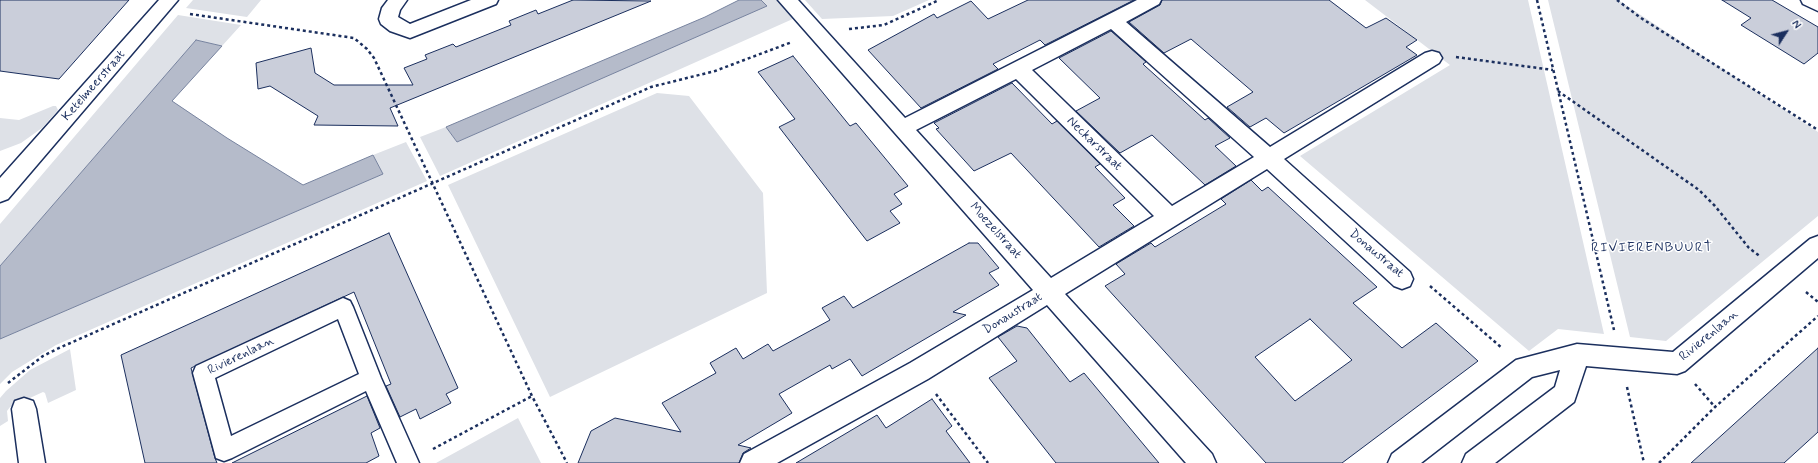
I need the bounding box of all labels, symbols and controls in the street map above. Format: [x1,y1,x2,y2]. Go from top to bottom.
north arrow [1766,12,1806,52]
text: N [1788,18,1804,32]
street label: Ketelmeerstraat [59,47,129,125]
street label: Neckarstraat [1063,114,1125,174]
street label: Moezelstraat [966,200,1024,262]
street label: Donaustraat [1345,227,1407,281]
district label: RIVIERENBUURT [1590,240,1714,256]
street label: Donaustraat [981,290,1045,338]
street label: Rivierenlaan [1677,307,1741,365]
street label: Rivierenlaan [205,333,277,379]

